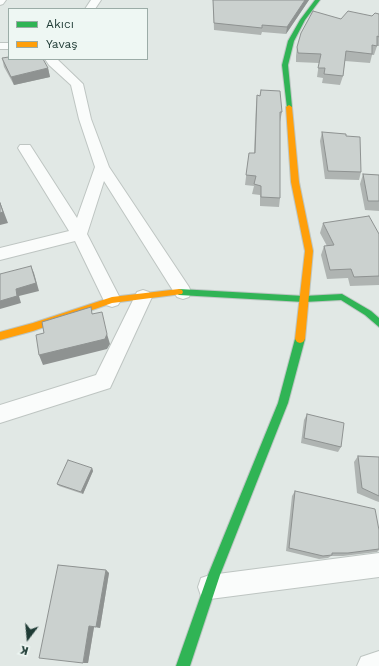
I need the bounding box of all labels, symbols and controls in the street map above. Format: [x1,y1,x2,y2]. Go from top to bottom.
legend [8,8,148,60]
text: Akıcı [46,17,74,31]
text: Yavaş [46,37,78,51]
north arrow [8,618,48,658]
text: K [19,643,30,657]

